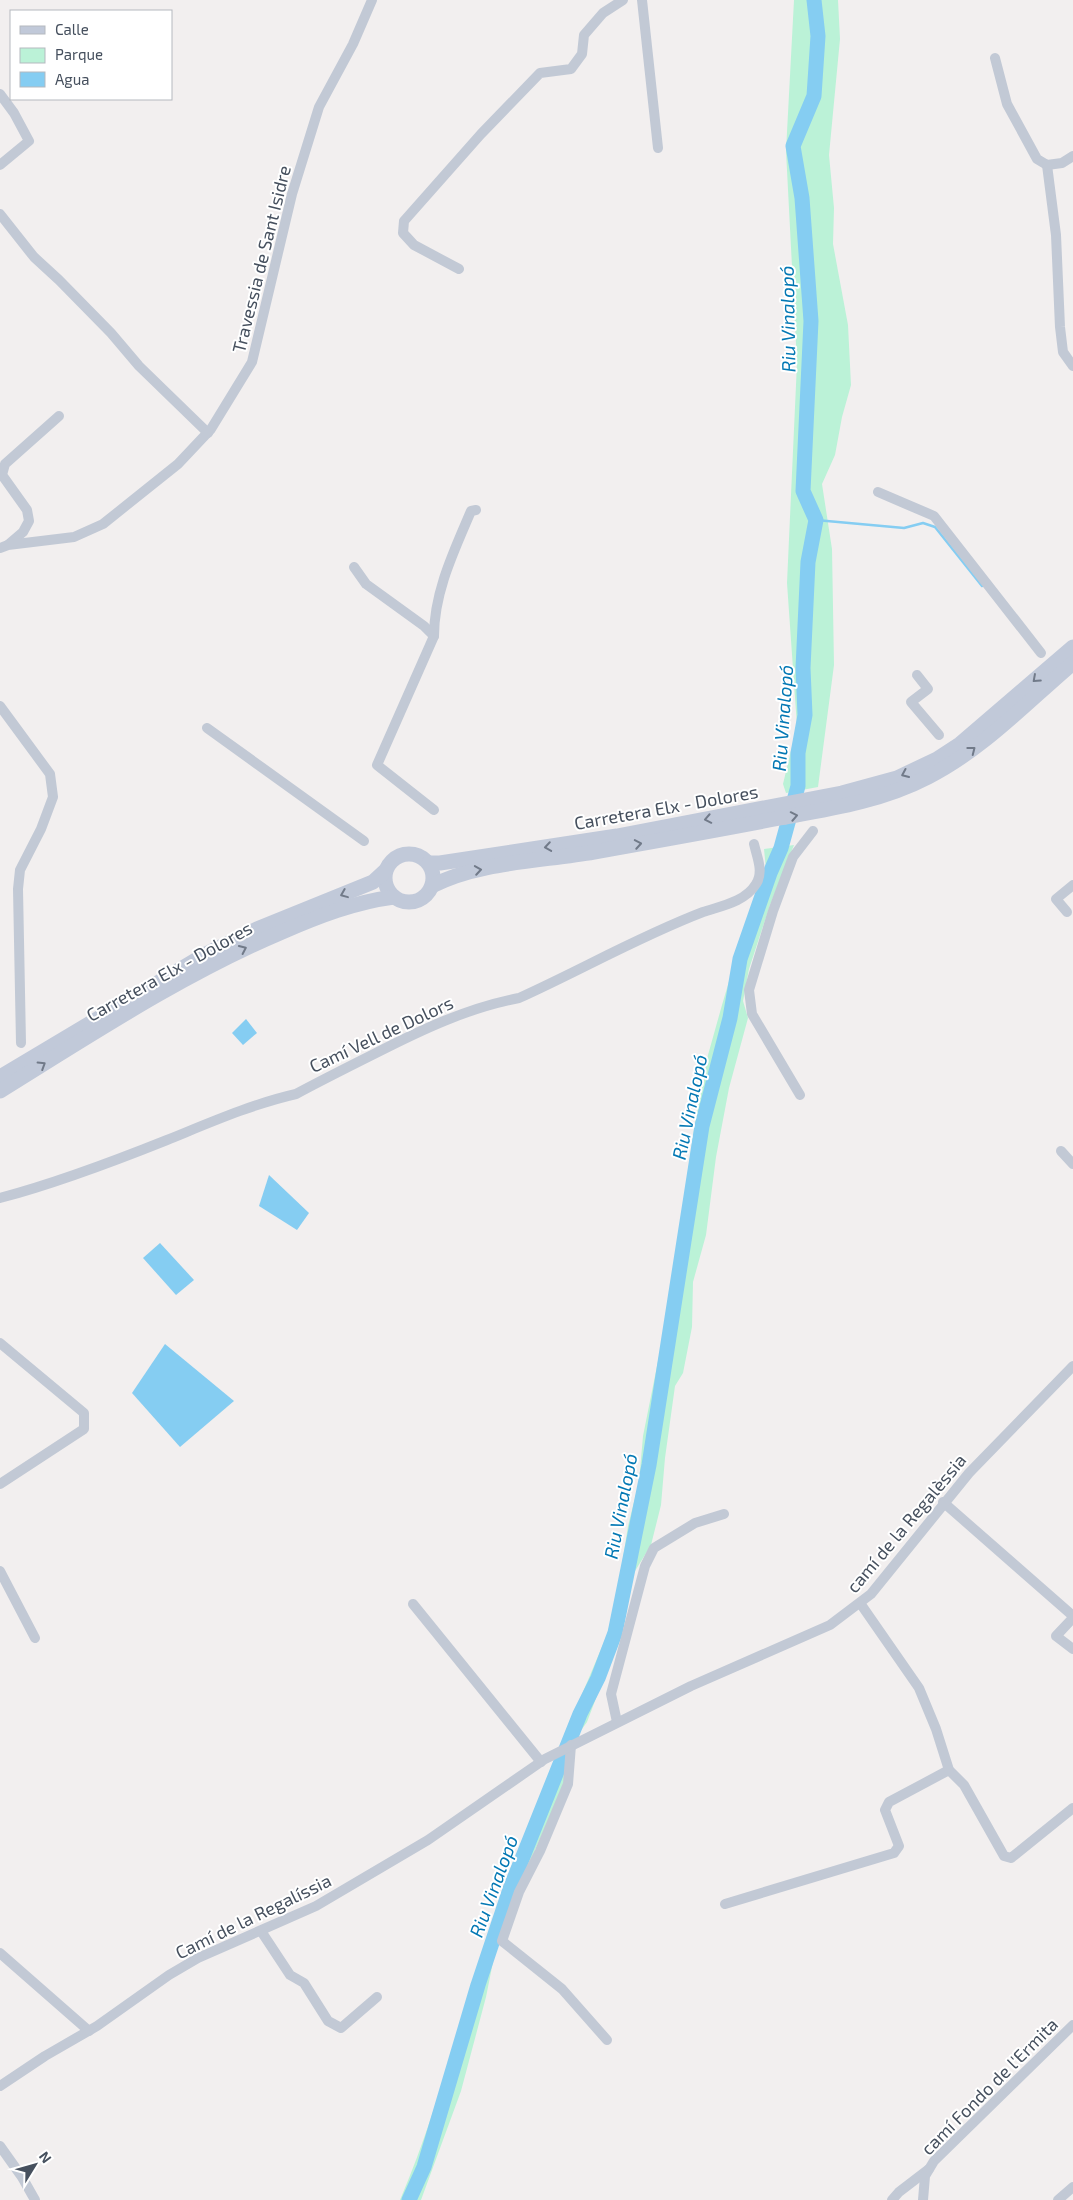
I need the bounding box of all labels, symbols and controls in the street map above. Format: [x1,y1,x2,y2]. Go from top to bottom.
legend [10,10,172,100]
text: Calle [55,20,89,38]
text: Parque [55,45,103,63]
text: Agua [55,70,90,88]
street label: Travessia de Sant Isidre [227,163,295,355]
water label: Riu Vinalopó [775,265,799,373]
water label: Riu Vinalopó [767,664,797,772]
one-way arrow [1032,673,1041,682]
one-way arrow [966,747,976,756]
one-way arrow [901,768,910,779]
street label: Carretera Elx - Dolores [572,780,760,834]
one-way arrow [790,811,799,821]
one-way arrow [703,813,712,824]
one-way arrow [634,840,643,850]
one-way arrow [543,842,552,852]
one-way arrow [473,866,482,876]
one-way arrow [340,888,349,899]
street label: Carretera Elx - Dolores [82,916,256,1026]
one-way arrow [238,945,247,955]
street label: Camí Vell de Dolors [306,991,456,1077]
water label: Riu Vinalopó [667,1052,711,1162]
one-way arrow [36,1062,45,1071]
street label: camí de la Regalèssia [842,1449,970,1597]
water label: Riu Vinalopó [599,1451,641,1561]
water label: Riu Vinalopó [464,1832,522,1940]
street label: Camí de la Regalíssia [171,1869,335,1963]
street label: camí Fondo de l'Ermita [916,2013,1062,2159]
north arrow [10,2140,60,2190]
text: N [36,2148,56,2166]

